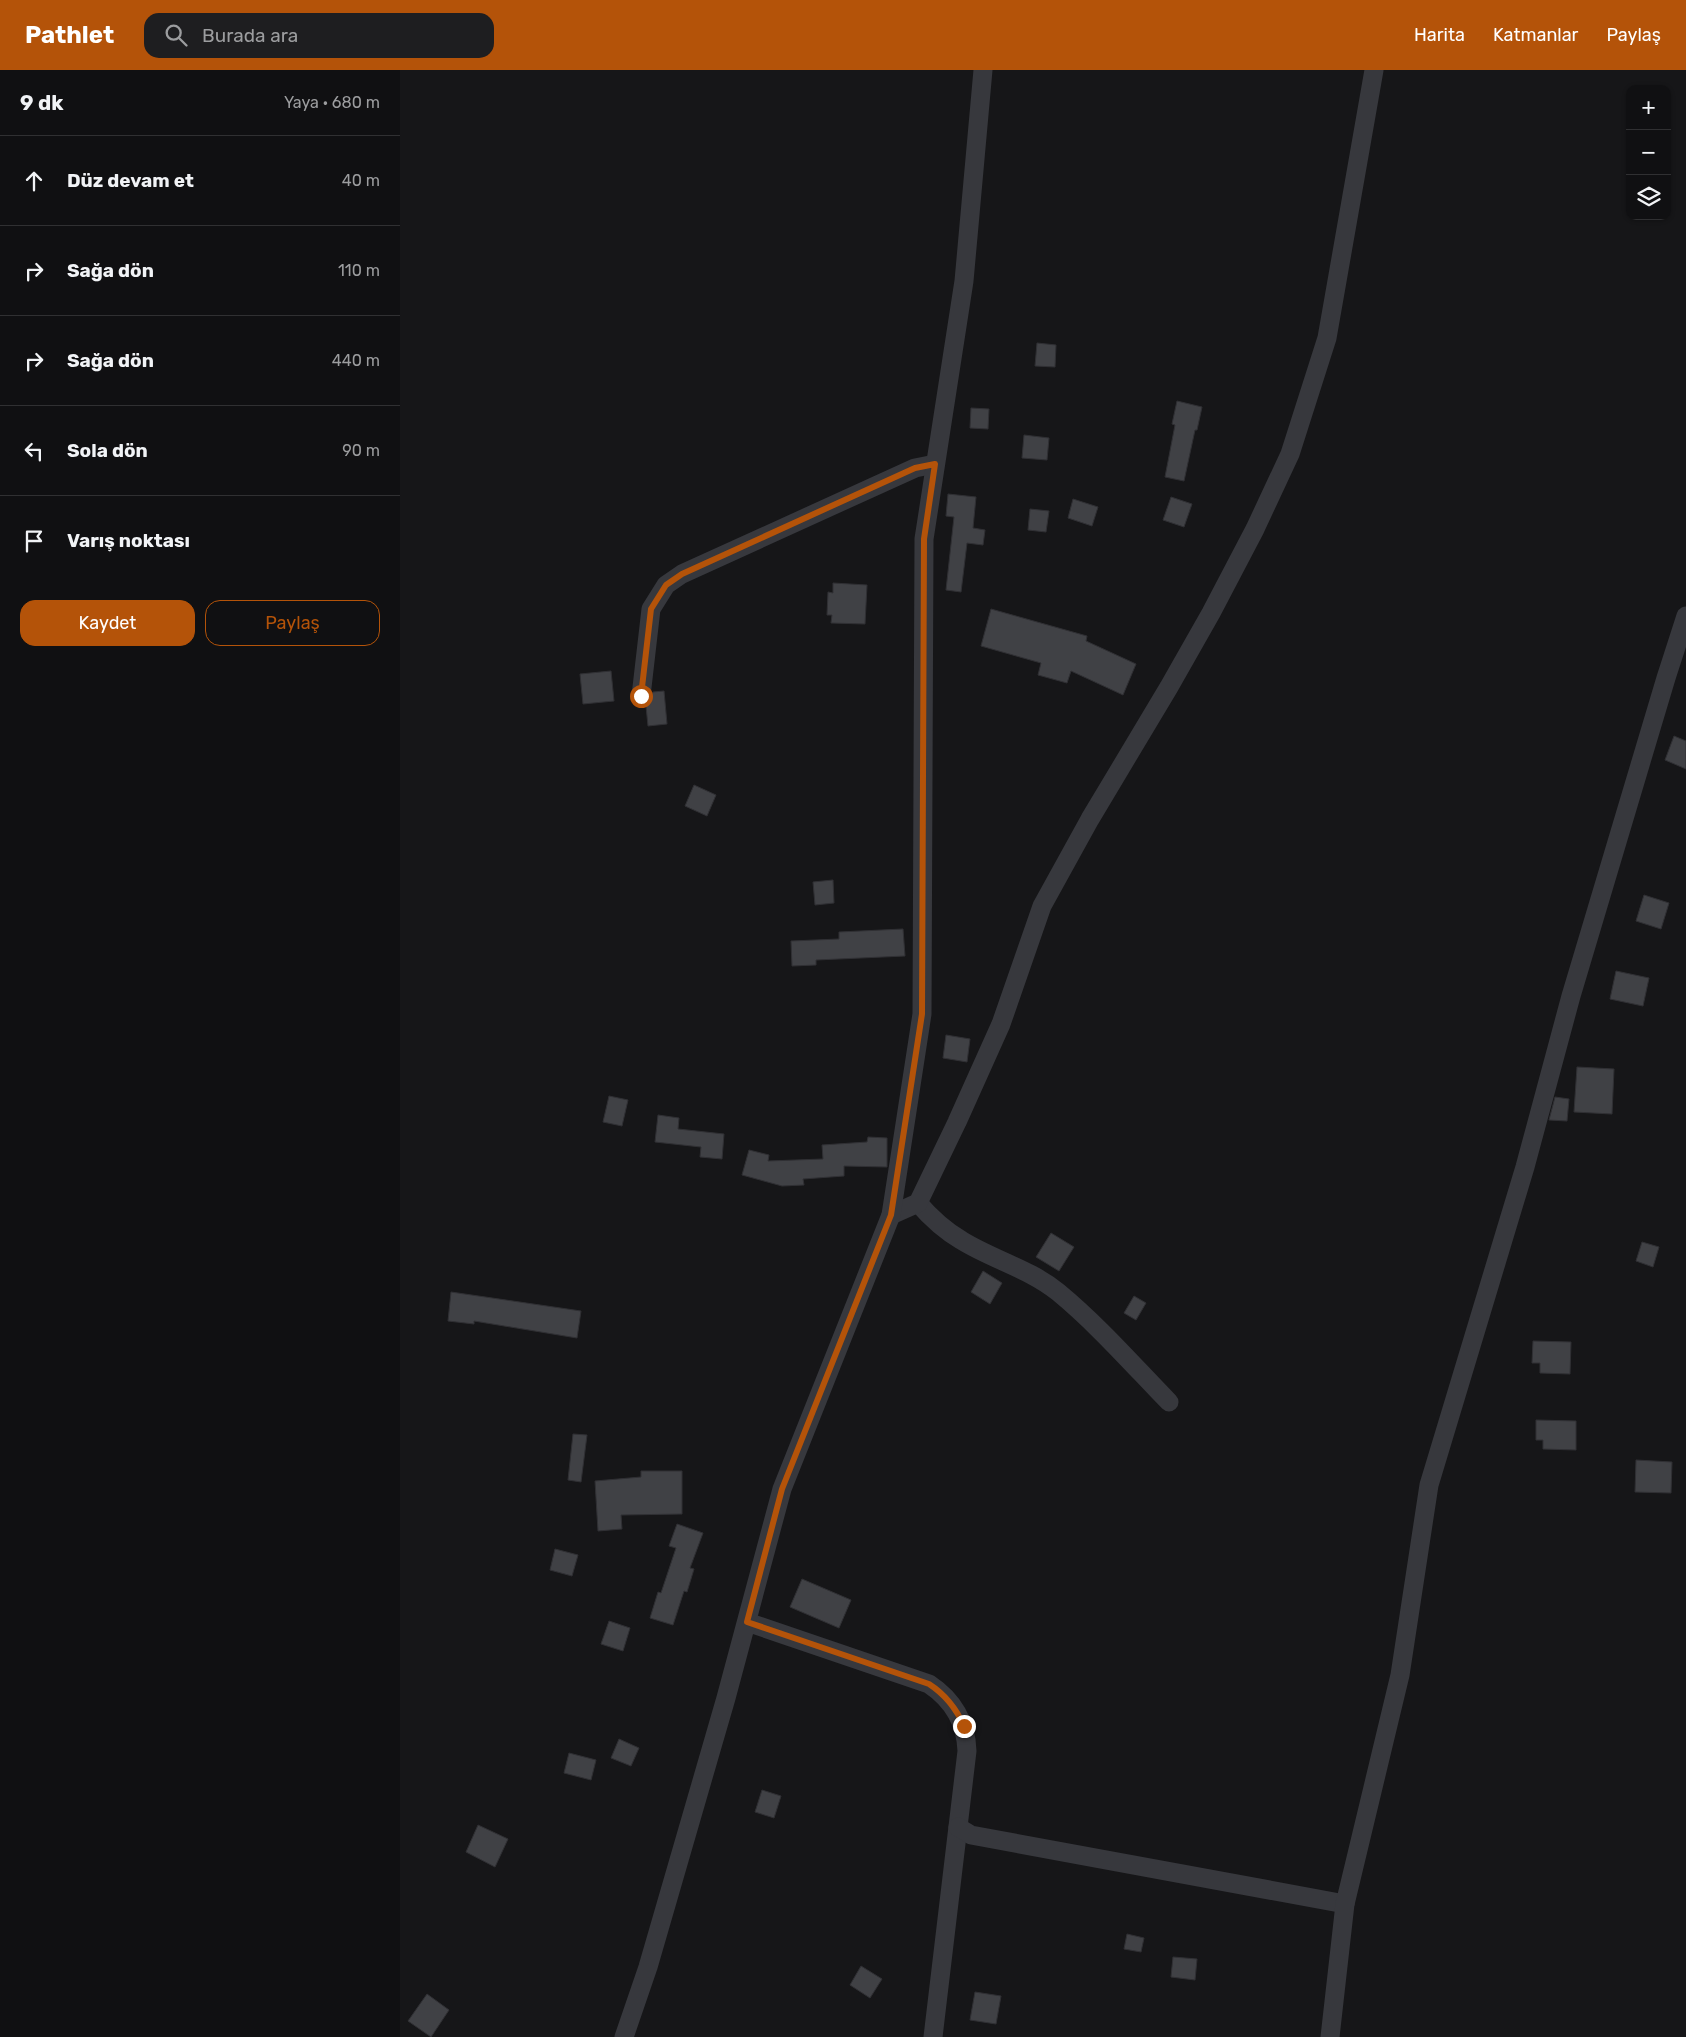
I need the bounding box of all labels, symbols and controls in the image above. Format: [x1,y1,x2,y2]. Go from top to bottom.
search box [144,13,494,58]
text: Pathlet [25,21,114,49]
icon: search [162,21,190,49]
text: Burada ara [202,24,298,47]
text: Harita [1414,24,1465,46]
text: Katmanlar [1493,24,1578,46]
text: Paylaş [1606,24,1661,46]
map controls [1626,85,1671,220]
button: + [1626,85,1671,130]
text: 9 dk [20,90,63,115]
text: Yaya · 680 m [284,93,380,112]
button: − [1626,130,1671,175]
icon: ahead [20,167,48,195]
text: Düz devam et [67,169,194,192]
text: 40 m [342,171,380,190]
button: layers [1626,175,1671,220]
icon: right [20,257,48,285]
text: Sağa dön [67,259,154,282]
text: 110 m [338,261,380,280]
icon: right [20,347,48,375]
text: Sağa dön [67,349,154,372]
text: 440 m [332,351,380,370]
icon: left [20,437,48,465]
text: Sola dön [67,439,148,462]
text: 90 m [342,441,380,460]
icon: arrive [20,527,48,555]
text: Varış noktası [67,529,190,552]
button: Kaydet [20,600,195,646]
button: Paylaş [205,600,380,646]
route start [630,685,653,708]
route end [953,1715,976,1738]

